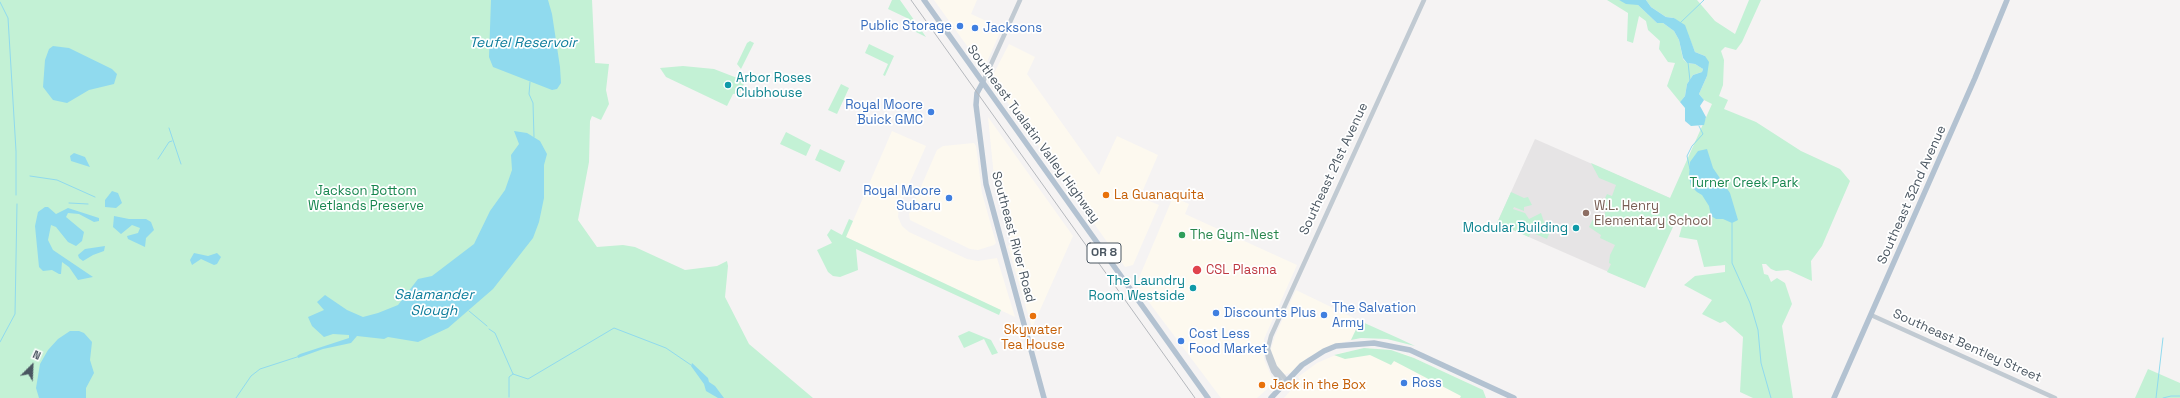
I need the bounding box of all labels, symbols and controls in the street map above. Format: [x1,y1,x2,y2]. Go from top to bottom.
place label: Public Storage [861,18,952,34]
place label: Jacksons [983,20,1042,36]
marker: Public Storage [955,21,965,31]
marker: Jacksons [970,23,980,33]
water label: Teufel Reservoir [469,35,577,51]
street label: Southeast Tualatin Valley Highway [963,42,1103,226]
place label: Arbor Roses Clubhouse [736,70,811,101]
marker: Arbor Roses Clubhouse [723,80,733,90]
place label: Royal Moore Buick GMC [845,97,923,128]
street label: Southeast 21st Avenue [1296,100,1372,238]
marker: Royal Moore Buick GMC [926,107,936,117]
street label: Southeast 32nd Avenue [1874,123,1950,267]
street label: Southeast River Road [988,170,1038,304]
park label: Turner Creek Park [1689,175,1799,191]
park label: Jackson Bottom Wetlands Preserve [308,183,424,214]
place label: Royal Moore Subaru [863,183,941,214]
place label: La Guanaquita [1114,187,1204,203]
marker: La Guanaquita [1101,190,1111,200]
marker: Royal Moore Subaru [944,193,954,203]
place label: W.L. Henry Elementary School [1594,198,1711,229]
marker: W.L. Henry Elementary School [1581,208,1591,218]
place label: Modular Building [1463,220,1568,236]
marker: Modular Building [1571,223,1581,233]
place label: The Gym-Nest [1190,227,1279,243]
marker: The Gym-Nest [1177,230,1187,240]
road number: OR 8 [1087,243,1121,263]
place label: CSL Plasma [1206,262,1277,278]
marker: CSL Plasma [1191,264,1203,276]
place label: The Laundry Room Westside [1089,273,1185,304]
marker: The Laundry Room Westside [1188,283,1198,293]
water label: Salamander Slough [394,287,474,320]
place label: The Salvation Army [1332,300,1416,331]
place label: Discounts Plus [1224,305,1316,321]
street label: Southeast Bentley Street [1890,306,2044,386]
marker: Discounts Plus [1211,308,1221,318]
marker: The Salvation Army [1319,310,1329,320]
marker: Skywater Tea House [1028,311,1038,321]
place label: Skywater Tea House [1001,322,1065,353]
place label: Cost Less Food Market [1189,326,1267,357]
marker: Cost Less Food Market [1176,336,1186,346]
north arrow [12,346,52,386]
text: N [31,347,43,363]
place label: Ross [1412,375,1442,391]
place label: Jack in the Box [1270,377,1366,393]
marker: Ross [1399,378,1409,388]
marker: Jack in the Box [1257,380,1267,390]

